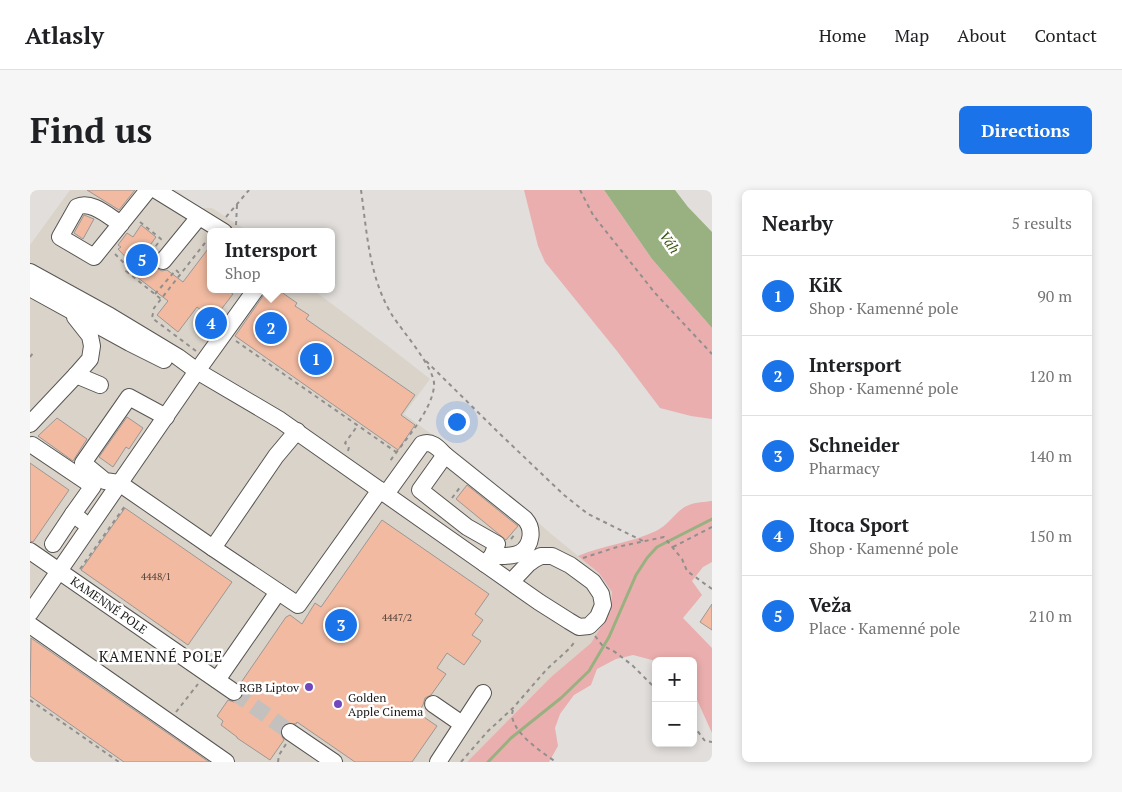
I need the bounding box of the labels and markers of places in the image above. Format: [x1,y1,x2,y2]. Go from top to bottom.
pin: 5 [126,241,158,279]
pin: 4 [195,304,227,342]
pin: 2 [255,309,287,347]
pin: 1 [300,340,332,378]
pin: 3 [325,606,357,644]
place label: RGB Liptov [239,680,300,695]
marker: RGB Liptov [303,681,315,693]
place label: Golden Apple Cinema [348,690,423,719]
marker: Golden Apple Cinema [332,698,344,710]

